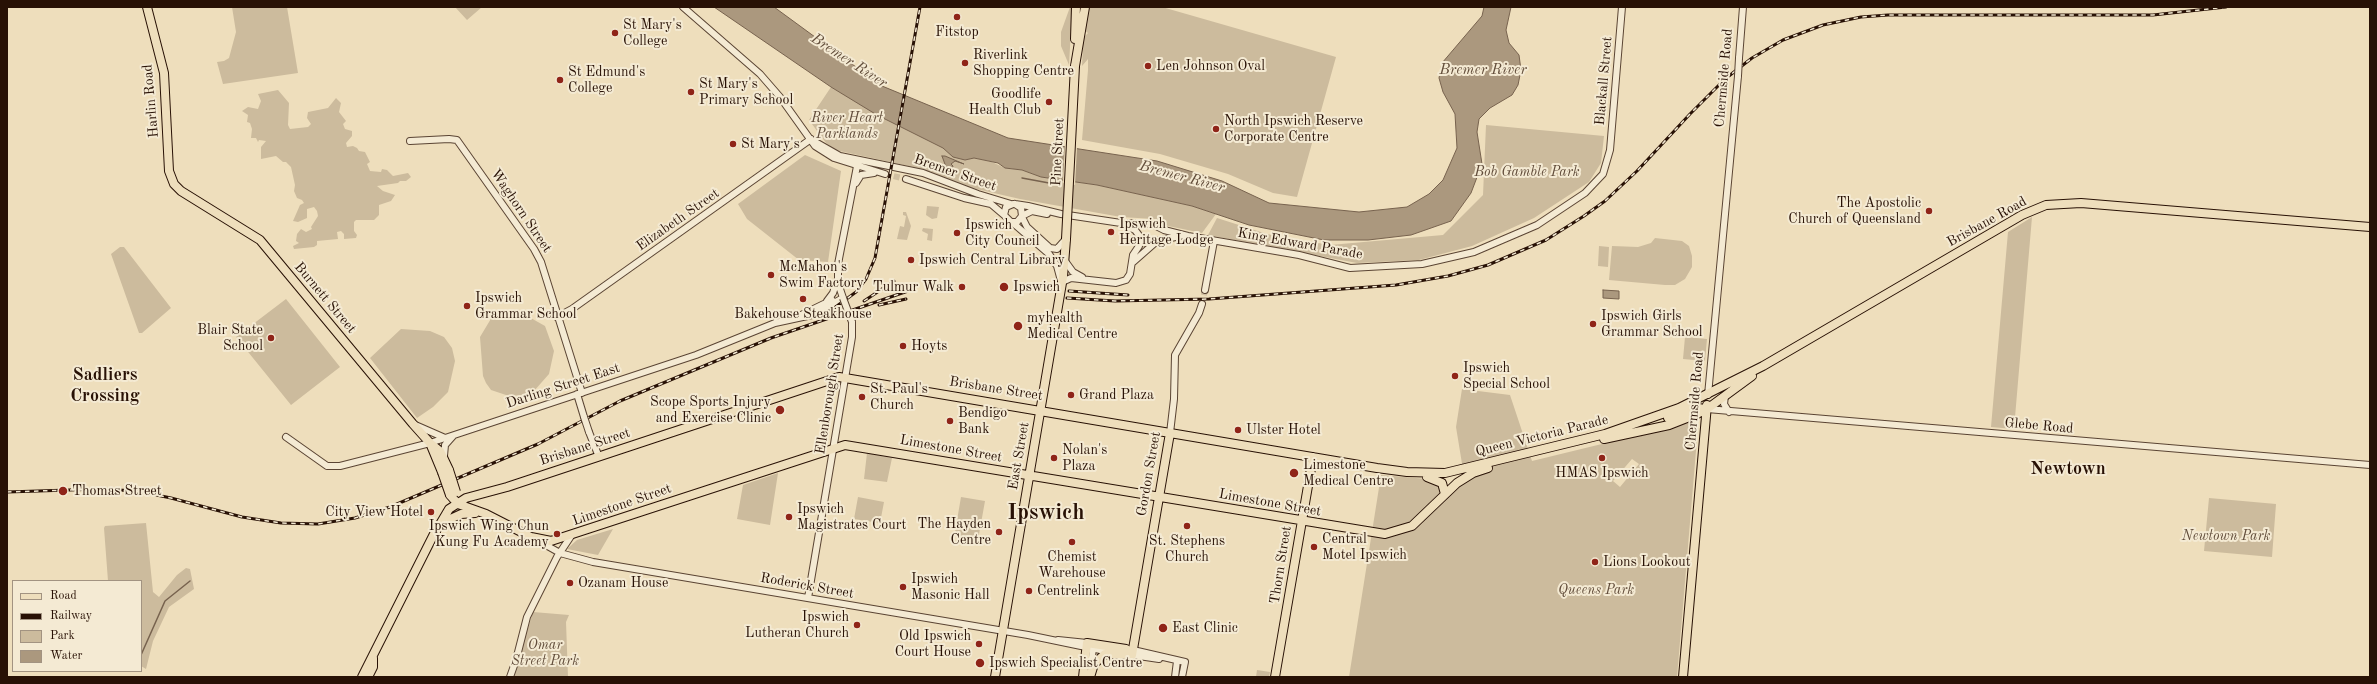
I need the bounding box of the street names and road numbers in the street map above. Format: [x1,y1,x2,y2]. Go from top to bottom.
street label: Chermside Road [1711,28,1737,128]
street label: Blackall Street [1592,36,1616,126]
street label: Harlin Road [139,63,163,139]
street label: Pine Street [1048,117,1068,187]
street label: Bremer Street [912,151,998,195]
street label: Waghorn Street [487,166,555,256]
street label: Elizabeth Street [633,185,723,255]
street label: Brisbane Road [1944,193,2030,251]
street label: King Edward Parade [1236,225,1364,263]
street label: Burnett Street [290,259,360,337]
street label: Ellenborough Street [812,333,848,455]
street label: Chermside Road [1682,351,1708,451]
street label: Darling Street East [504,360,622,412]
street label: Brisbane Street [948,373,1044,405]
street label: Queen Victoria Parade [1474,411,1610,461]
street label: Glebe Road [2004,415,2074,437]
street label: East Street [1005,421,1033,491]
street label: Brisbane Street [538,424,632,470]
street label: Gordon Street [1133,430,1165,518]
street label: Limestone Street [899,432,1003,466]
street label: Limestone Street [570,480,674,530]
street label: Limestone Street [1218,486,1322,520]
street label: Thorn Street [1267,525,1295,605]
street label: Roderick Street [759,570,855,602]

